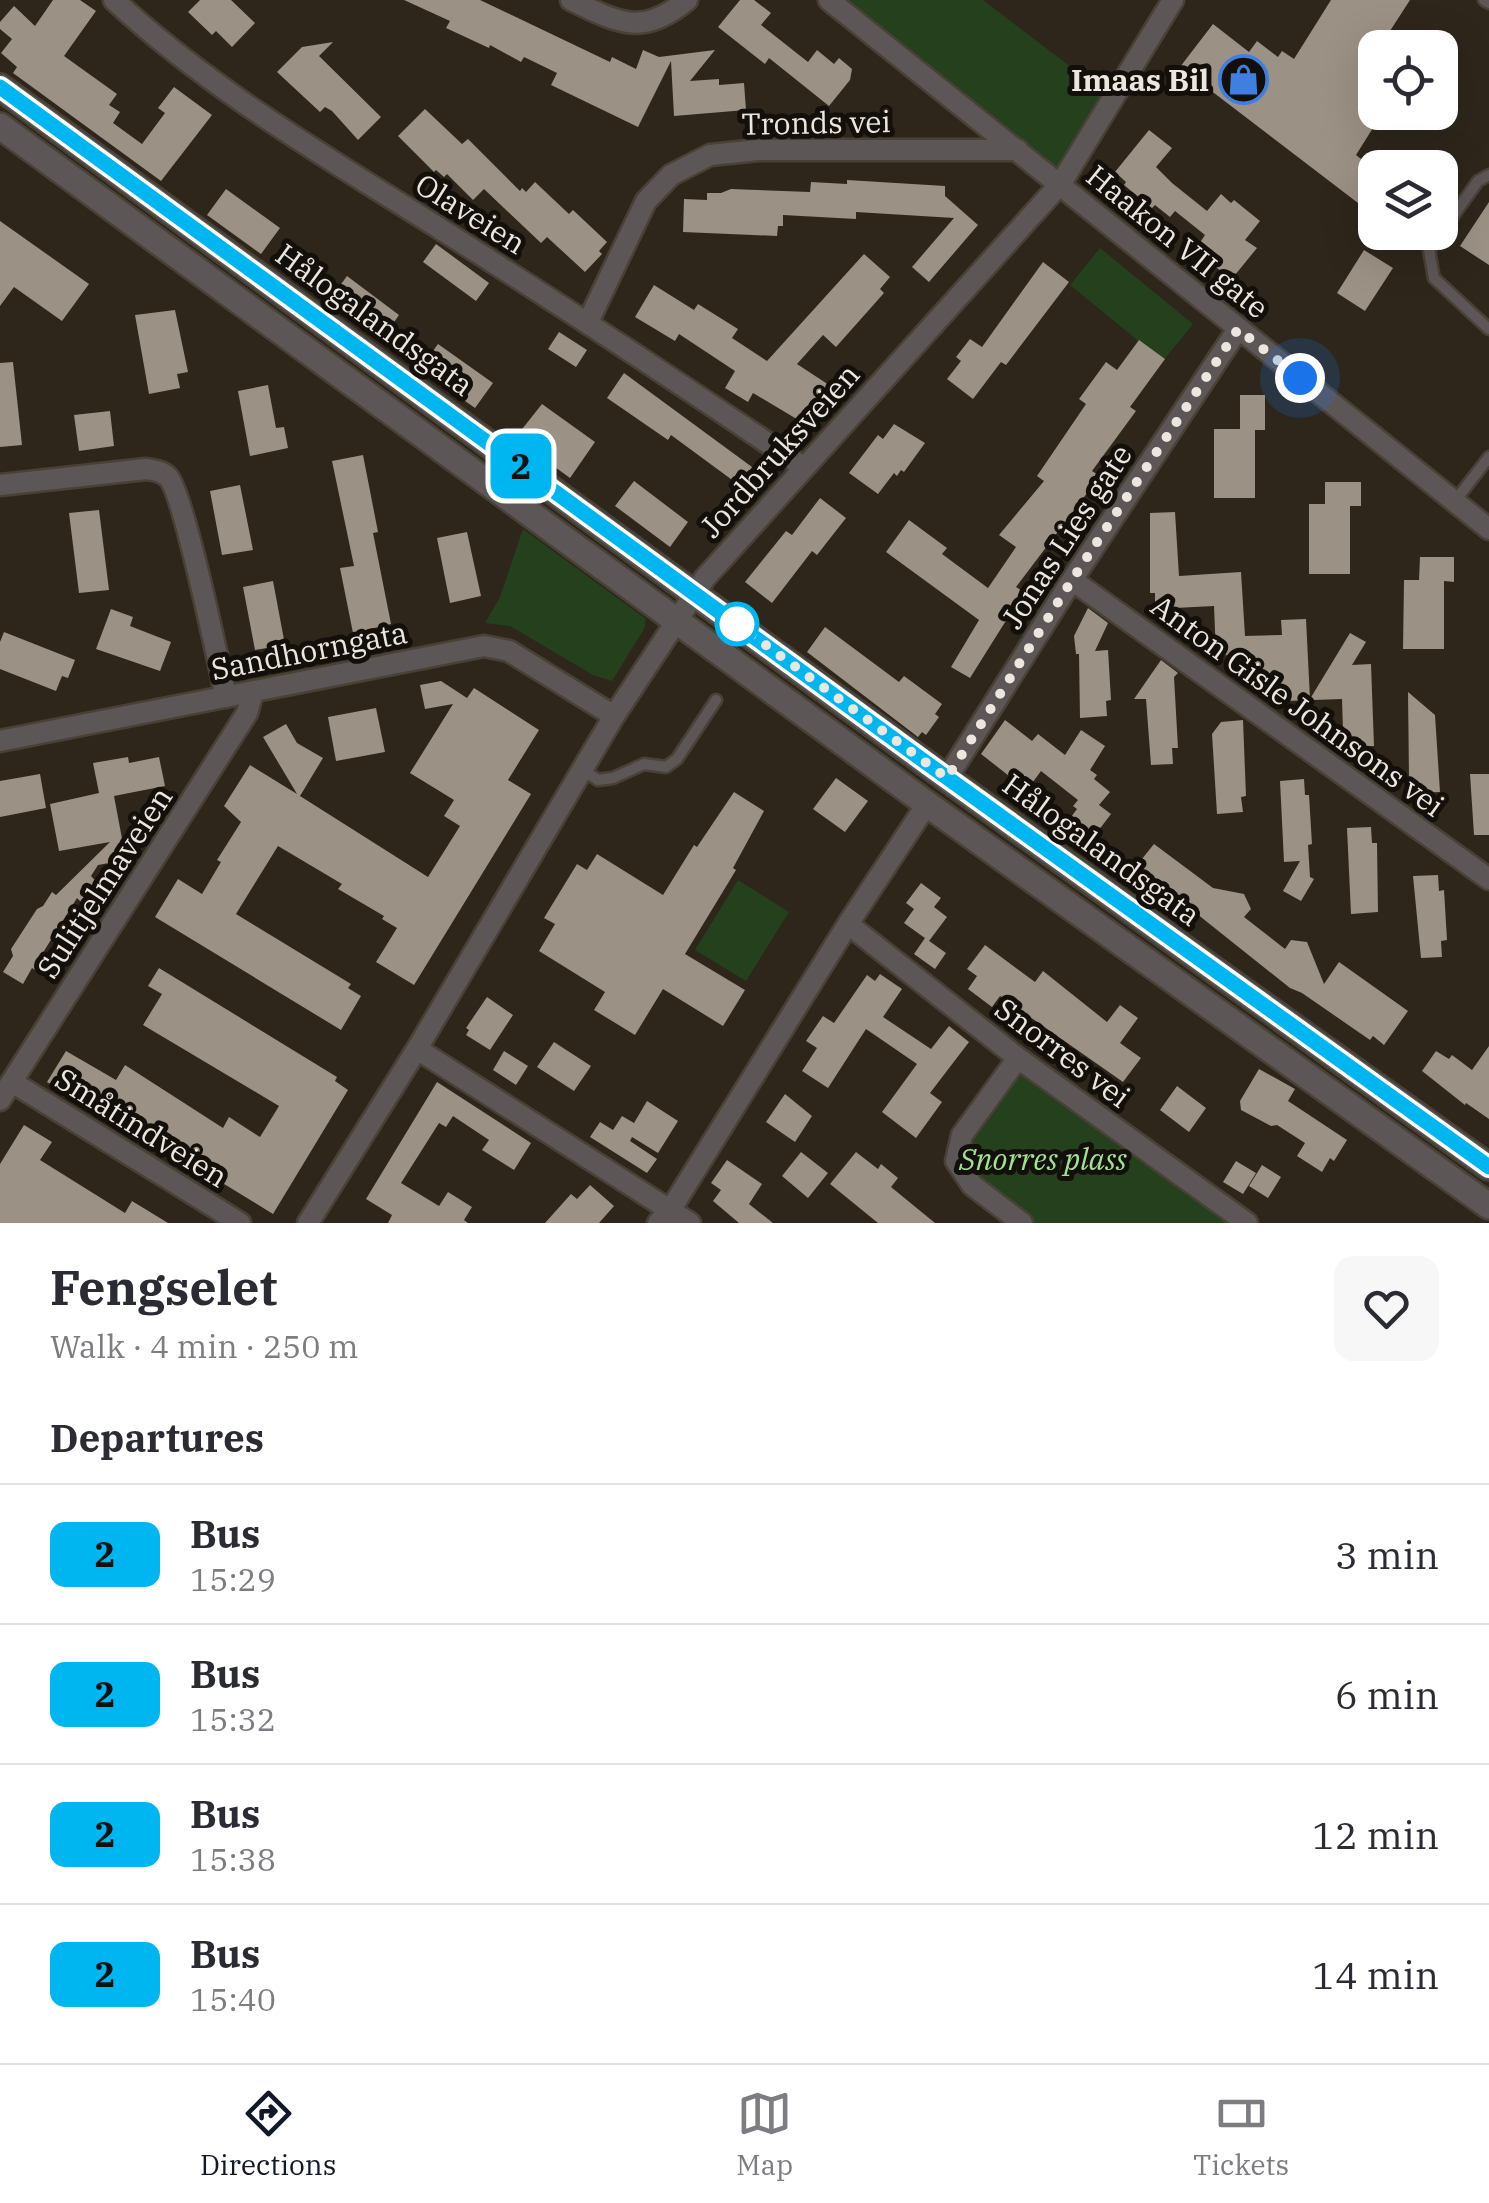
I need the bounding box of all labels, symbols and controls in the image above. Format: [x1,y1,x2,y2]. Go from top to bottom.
map controls [1358,30,1458,250]
button: locate [1358,30,1458,130]
shop icon: Imaas Bil [1218,53,1270,105]
place label: Imaas Bil [1071,60,1209,99]
street label: Tronds vei [741,101,891,143]
button: layers [1358,150,1458,250]
street label: Haakon VII gate [1079,156,1277,326]
street label: Olaveien [409,164,533,262]
street label: Hålogalandsgata [269,234,481,404]
your location [1275,353,1325,403]
street label: Jordbruksveien [691,355,867,545]
line badge: 2 [488,434,554,498]
street label: Jonas Lies gate [992,437,1140,635]
text: 2 [510,443,532,489]
street label: Anton Gisle Johnsons vei [1144,585,1452,825]
unlabelled marker [716,603,758,645]
street label: Sandhorngata [208,612,410,688]
street label: Hålogalandsgata [996,764,1208,934]
street label: Sulitjelmaveien [28,779,180,985]
street label: Snorres vei [988,989,1138,1115]
street label: Småtindveien [48,1058,236,1196]
park label: Snorres plass [958,1139,1127,1178]
text: Fengselet [50,1256,277,1318]
button: heart [1334,1256,1439,1361]
text: Walk · 4 min · 250 m [50,1325,358,1367]
text: Departures [50,1413,264,1462]
text: Bus [190,1509,260,1558]
text: 3 min [1335,1530,1439,1579]
text: 2 [94,1531,116,1577]
text: 15:29 [190,1558,276,1600]
text: Bus [190,1649,260,1698]
text: 6 min [1335,1670,1439,1719]
text: 2 [94,1671,116,1717]
text: 15:32 [190,1698,276,1740]
text: Bus [190,1789,260,1838]
text: 12 min [1312,1810,1439,1859]
text: 2 [94,1811,116,1857]
text: 15:38 [190,1838,276,1880]
text: Bus [190,1929,260,1978]
text: 14 min [1312,1950,1439,1999]
text: 2 [94,1951,116,1997]
text: 15:40 [190,1978,276,2020]
tab: Directions [200,2086,336,2183]
tab: Map [736,2086,793,2183]
tab: Tickets [1193,2086,1289,2183]

